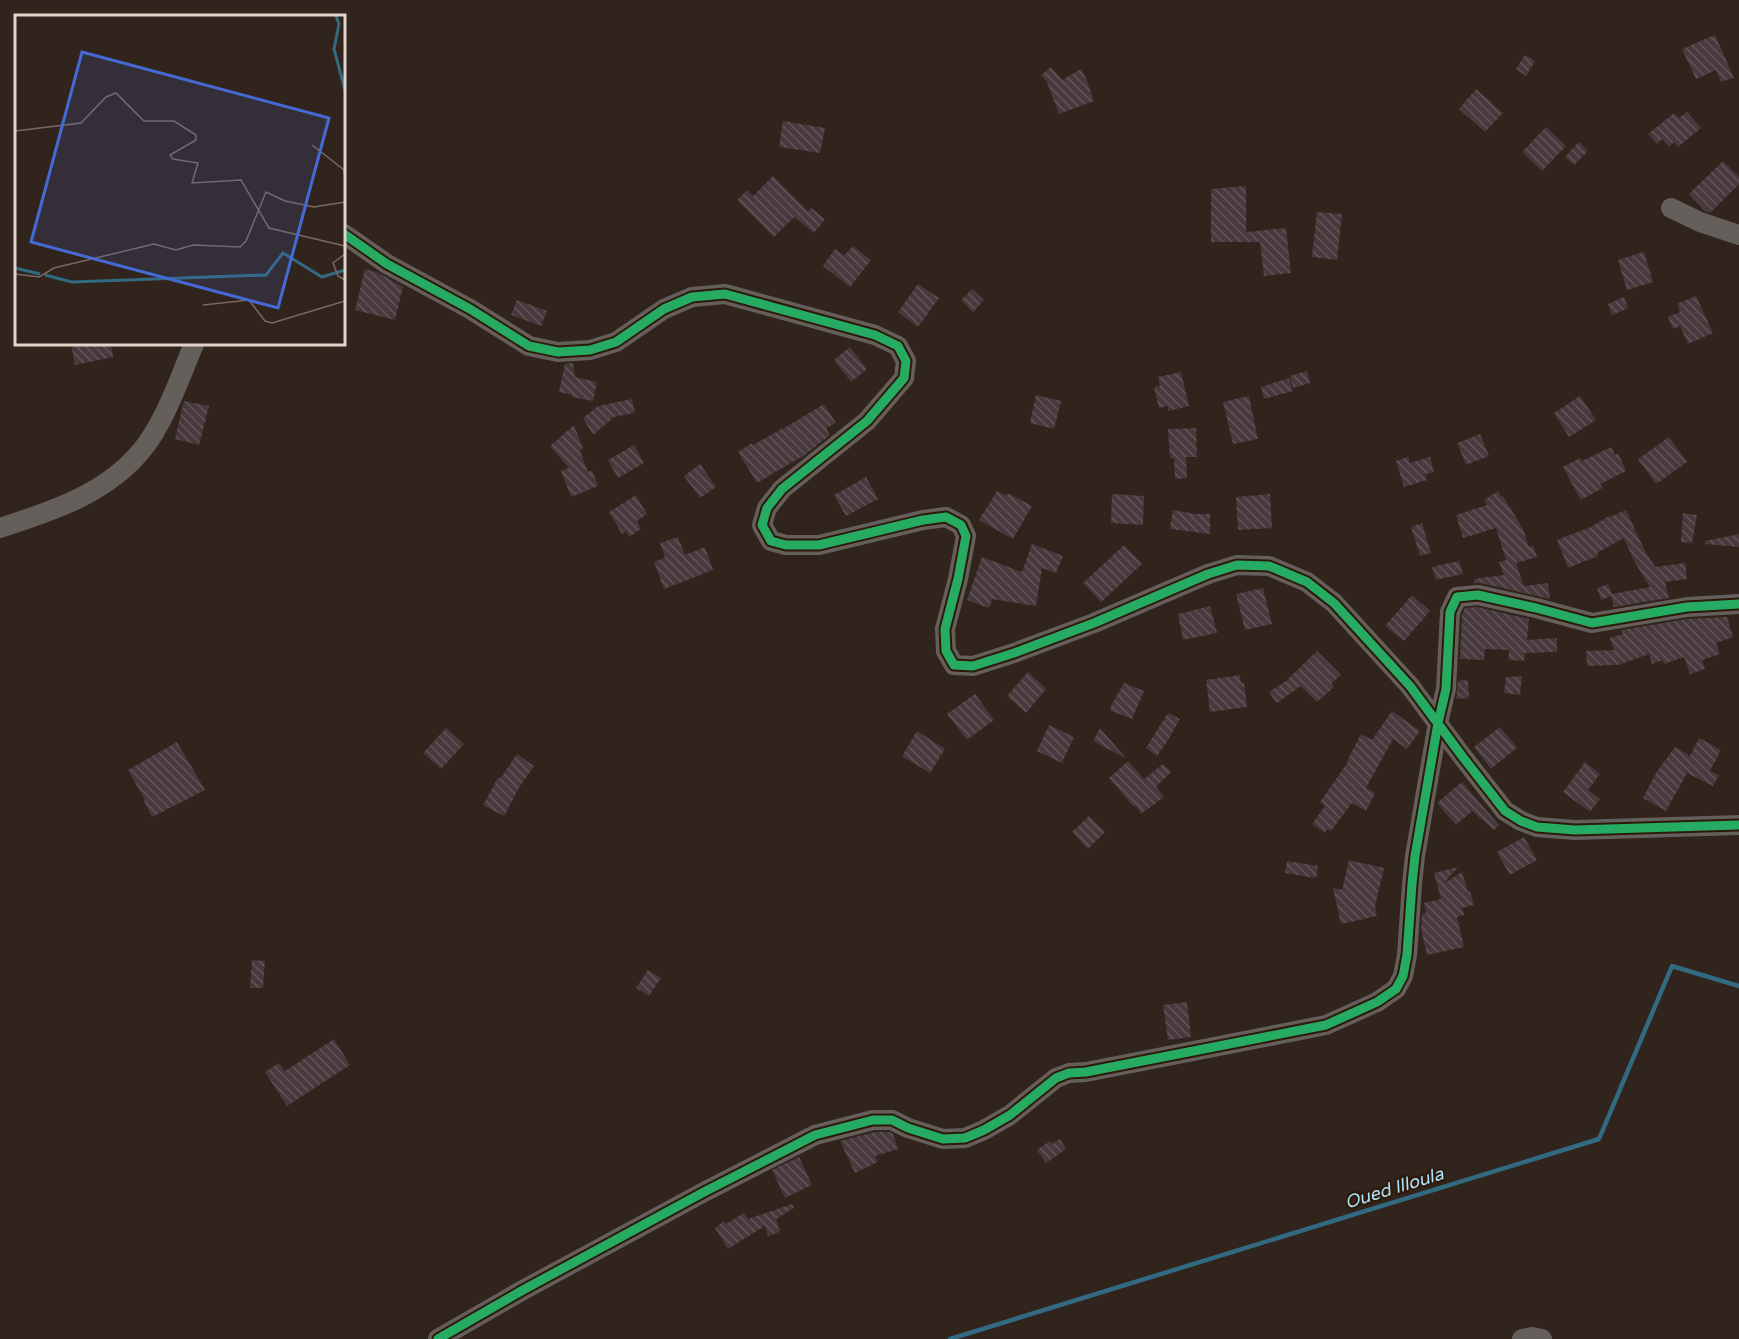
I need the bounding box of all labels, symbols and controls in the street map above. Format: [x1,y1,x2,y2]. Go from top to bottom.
inset map [15,15,345,345]
water label: Oued Illoula [1342,1162,1447,1213]

